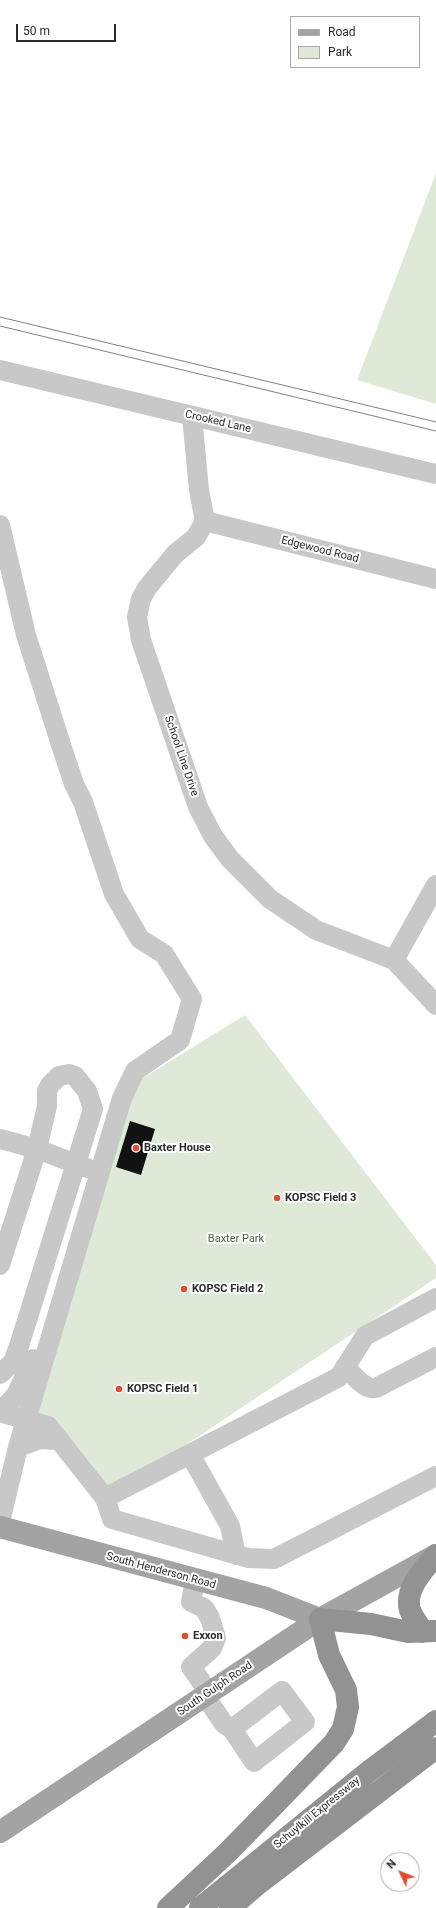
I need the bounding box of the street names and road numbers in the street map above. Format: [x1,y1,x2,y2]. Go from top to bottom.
street label: Crooked Lane [184,408,252,436]
street label: Edgewood Road [280,534,360,566]
street label: School Line Drive [161,714,201,798]
street label: South Henderson Road [105,1550,217,1592]
street label: South Gulph Road [175,1659,255,1719]
street label: Schuylkill Expressway [271,1774,363,1852]

